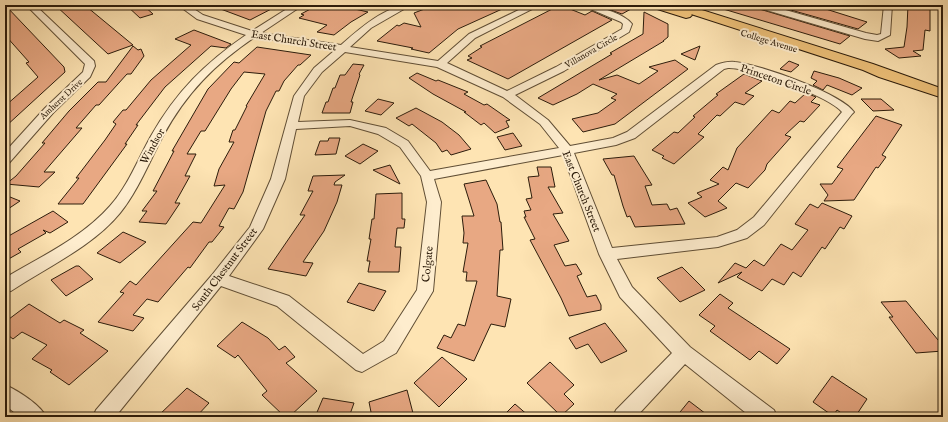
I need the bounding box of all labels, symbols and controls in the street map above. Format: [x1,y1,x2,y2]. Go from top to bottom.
street label: East Church Street [250,27,338,55]
street label: College Avenue [739,28,799,55]
street label: Villanova Circle [562,32,620,71]
street label: Princeton Circle [738,61,813,99]
street label: Amherst Drive [37,77,85,123]
street label: Windsor [137,126,168,167]
street label: East Church Street [558,149,604,234]
street label: South Chestnut Street [189,225,261,314]
street label: Colgate [419,245,437,283]

